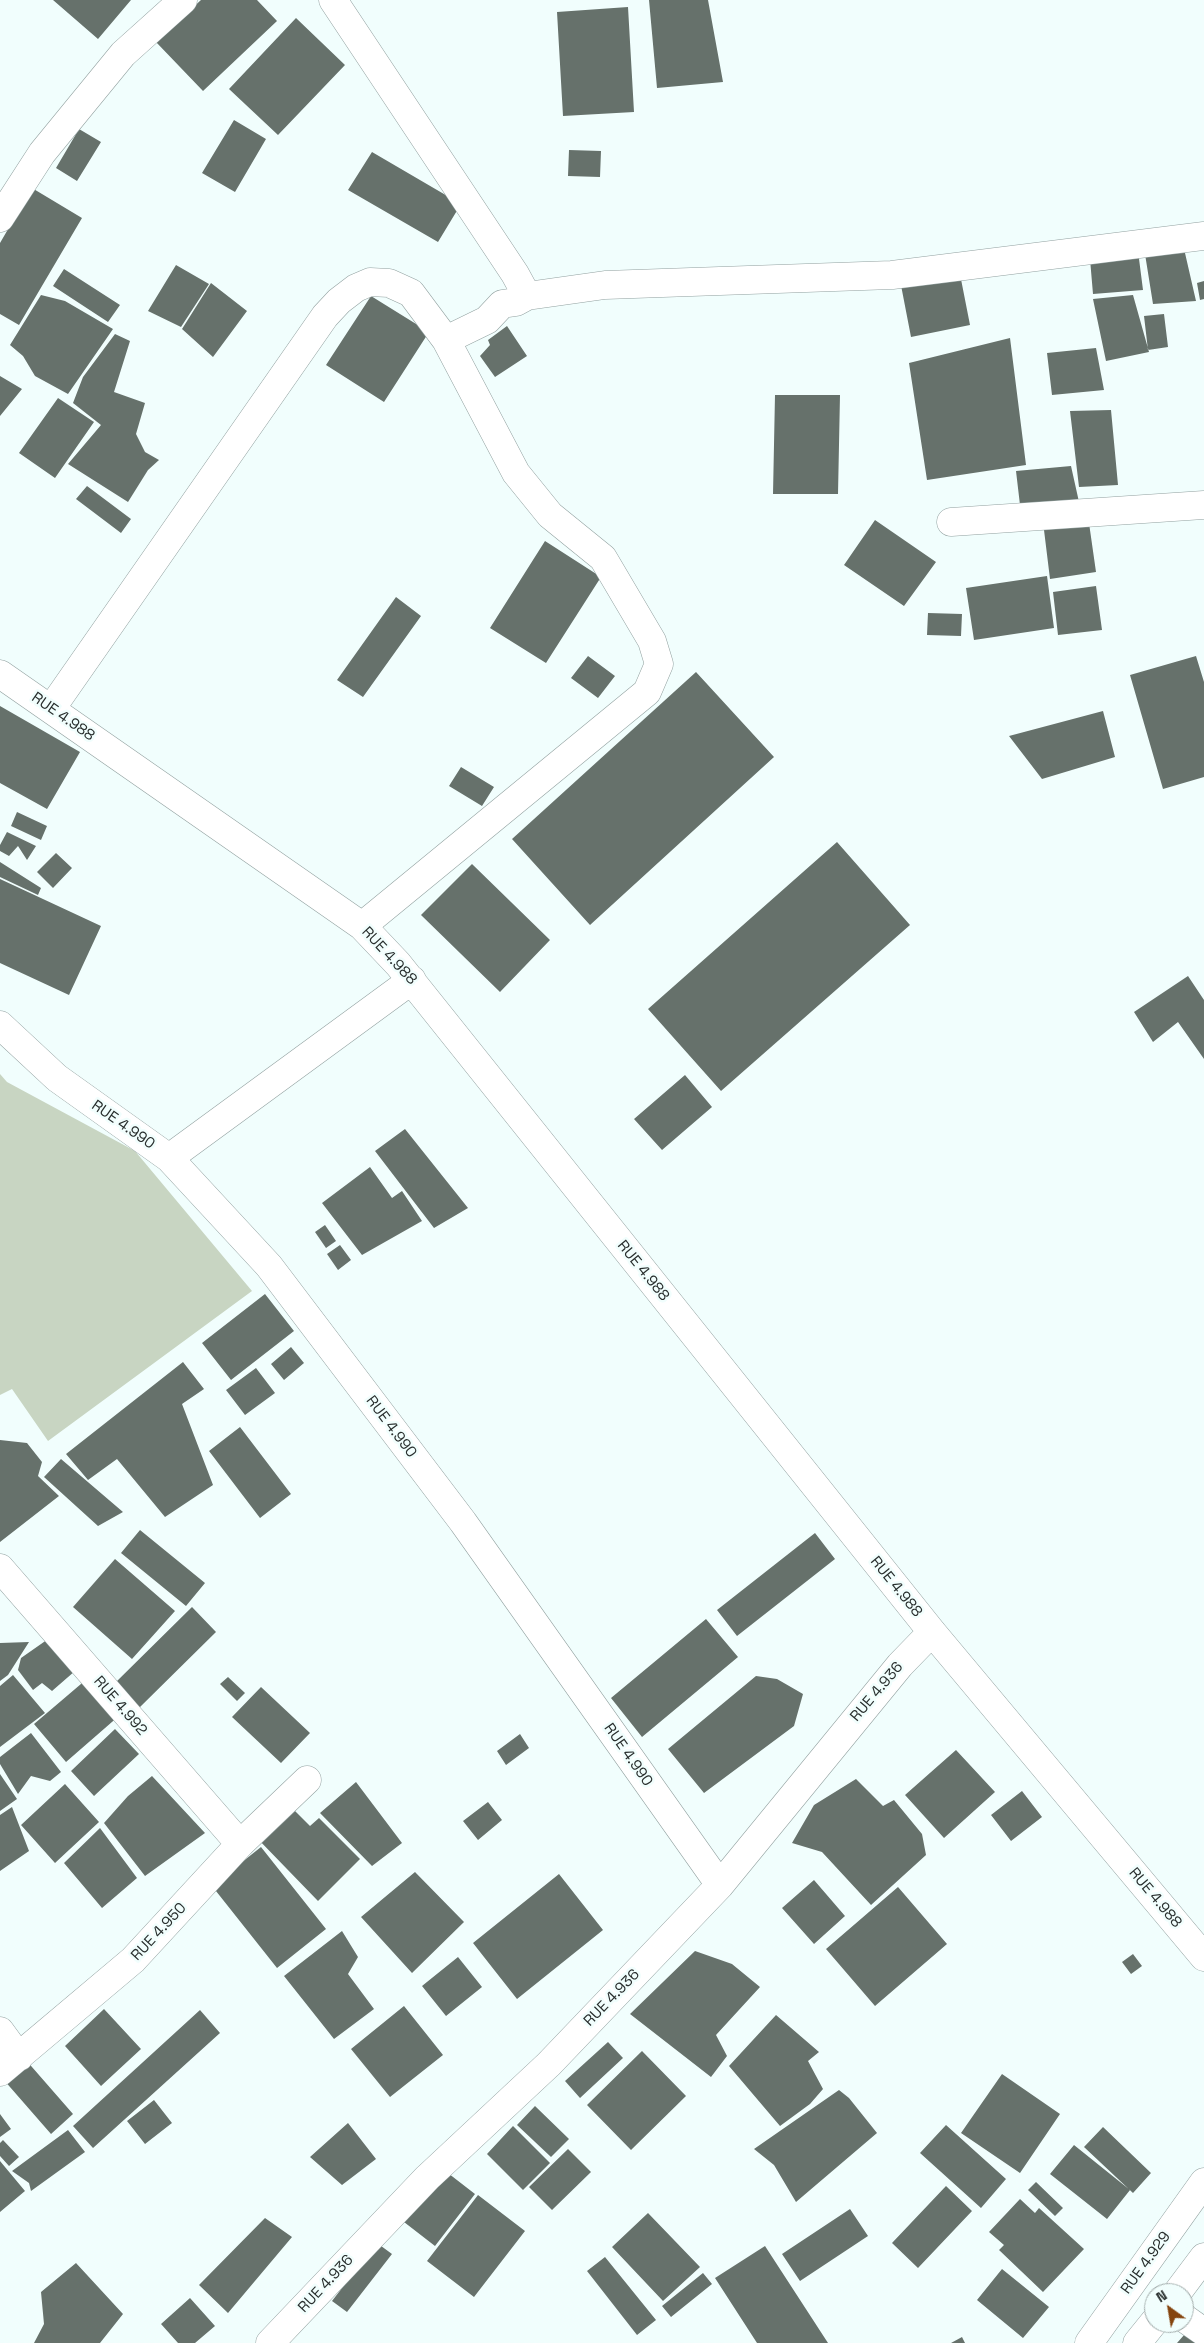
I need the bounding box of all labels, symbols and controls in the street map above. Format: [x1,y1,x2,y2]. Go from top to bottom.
street label: RUE 4.988 [28,689,98,745]
street label: RUE 4.988 [358,923,420,989]
street label: RUE 4.990 [88,1097,158,1153]
street label: RUE 4.988 [613,1237,673,1305]
street label: RUE 4.990 [362,1392,420,1462]
street label: RUE 4.988 [866,1553,926,1621]
street label: RUE 4.936 [847,1659,907,1725]
street label: RUE 4.992 [89,1673,151,1739]
street label: RUE 4.990 [600,1720,656,1790]
street label: RUE 4.988 [1125,1864,1185,1932]
street label: RUE 4.950 [128,1899,190,1965]
street label: RUE 4.936 [580,1966,644,2030]
street label: RUE 4.929 [1117,2228,1175,2298]
street label: RUE 4.936 [295,2251,357,2317]
north arrow [1144,2283,1194,2333]
text: N [1153,2286,1170,2306]

